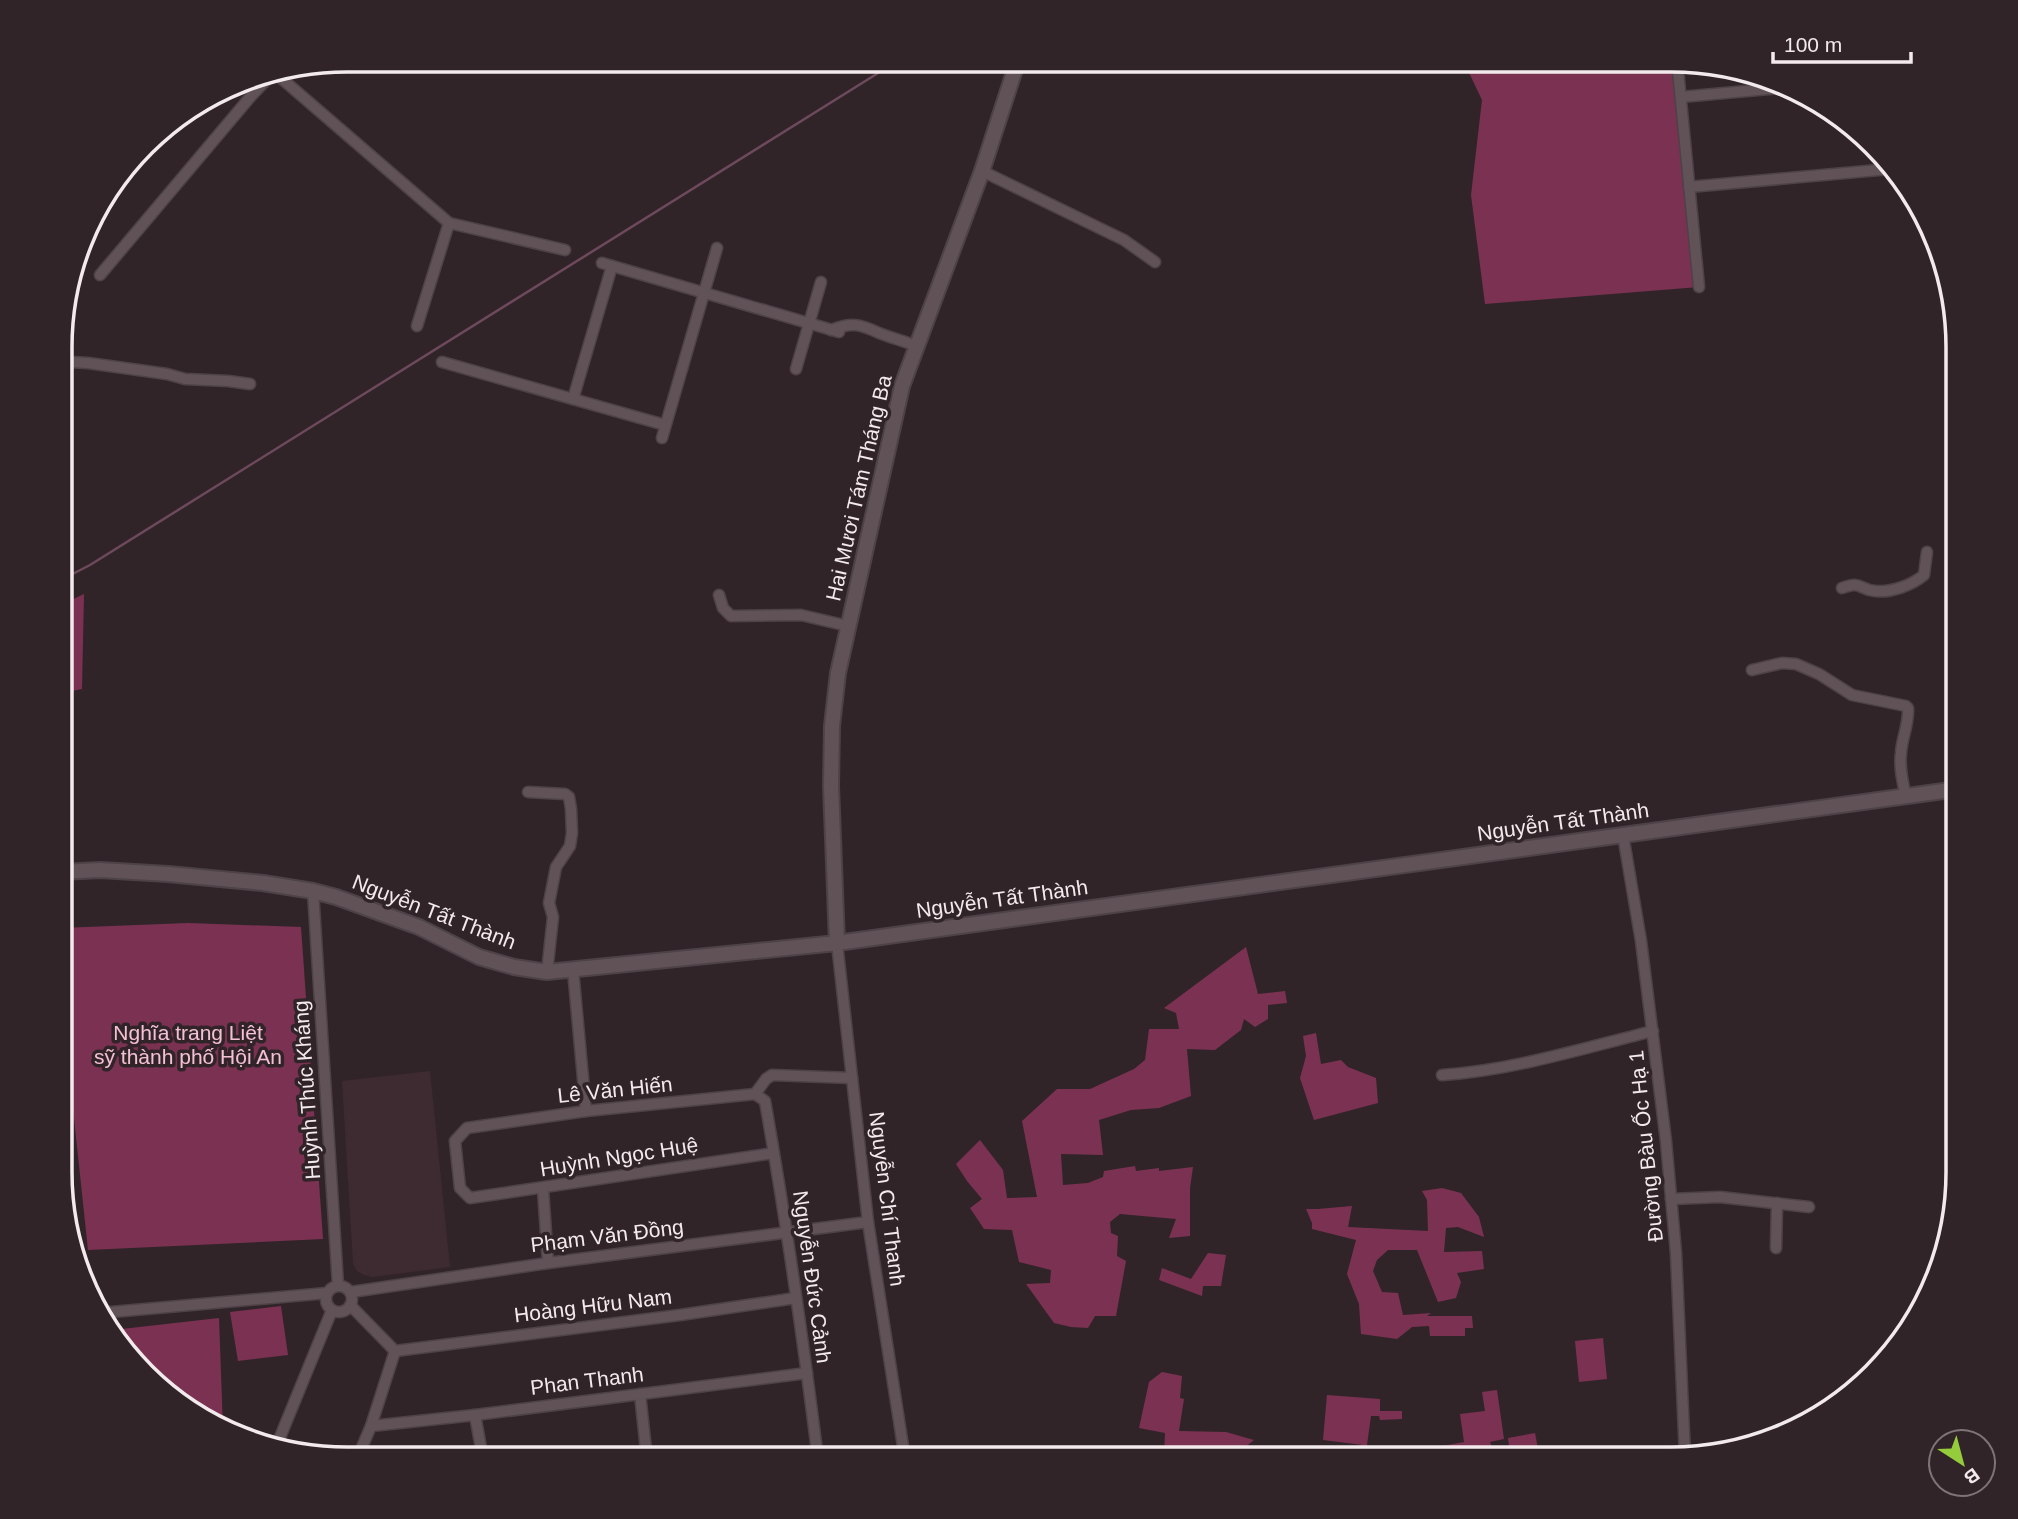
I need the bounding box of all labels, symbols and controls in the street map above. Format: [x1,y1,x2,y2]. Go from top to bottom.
scale bar [1773,21,1911,65]
text: 100 m [1784,33,1842,56]
street label: Hai Mươi Tám Tháng Ba [821,372,896,603]
street label: Nguyễn Tất Thành [1476,798,1650,845]
street label: Nguyễn Tất Thành [349,870,519,953]
street label: Nguyễn Tất Thành [915,875,1089,922]
street label: Huỳnh Thúc Kháng [289,1000,324,1180]
park label: Nghĩa trang Liệt sỹ thành phố Hội An [94,1021,282,1068]
street label: Đường Bàu Ốc Hạ 1 [1624,1049,1667,1243]
street label: Lê Văn Hiến [556,1072,674,1107]
street label: Nguyễn Chí Thanh [865,1110,910,1288]
street label: Huỳnh Ngọc Huệ [538,1133,700,1180]
street label: Nguyễn Đức Cảnh [789,1189,836,1365]
street label: Phạm Văn Đồng [529,1215,685,1256]
street label: Hoàng Hữu Nam [513,1284,673,1327]
street label: Phan Thanh [529,1362,645,1399]
north arrow [1927,1428,1997,1498]
text: B [1960,1464,1983,1489]

